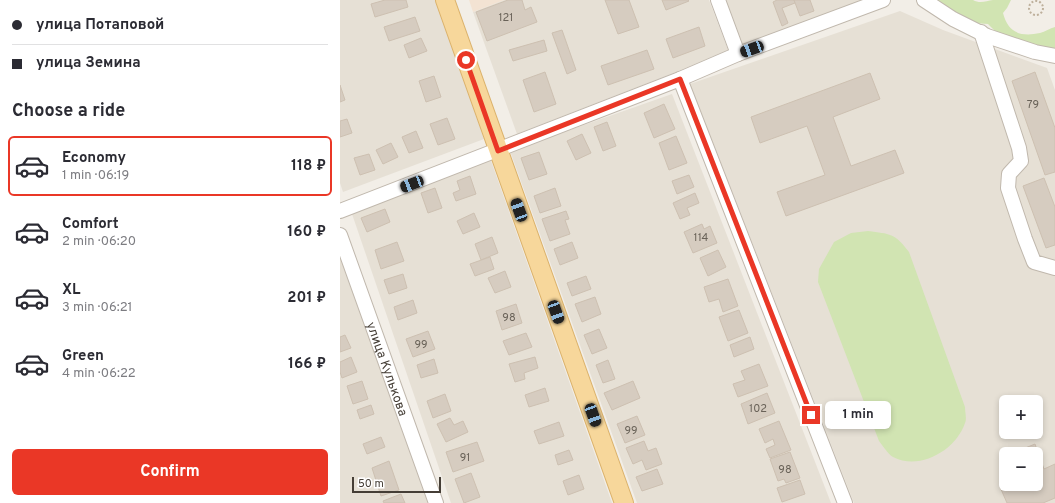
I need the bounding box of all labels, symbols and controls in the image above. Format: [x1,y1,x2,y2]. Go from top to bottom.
house number: 121 [499,11,513,25]
text: улица Потаповой [36,16,164,35]
car [739,39,765,59]
route start [457,51,475,69]
text: улица Земина [36,54,141,73]
house number: 79 [1027,98,1039,112]
text: Choose a ride [12,100,125,123]
icon: car [14,148,50,184]
text: Economy [62,149,126,168]
text: 118 ₽ [291,157,326,176]
text: 1 min · 06:19 [62,168,129,184]
car [399,174,425,194]
car [509,197,529,223]
icon: car [14,214,50,250]
text: Comfort [62,215,119,234]
text: 160 ₽ [287,223,326,242]
house number: 114 [694,231,709,245]
text: 2 min · 06:20 [62,234,136,250]
icon: car [14,280,50,316]
text: XL [62,281,80,300]
text: 201 ₽ [287,289,326,308]
car [546,299,566,325]
text: 3 min · 06:21 [62,300,132,316]
house number: 98 [502,311,516,325]
street label: улица Кулькова [362,320,410,419]
house number: 99 [414,338,428,352]
icon: car [14,346,50,382]
text: Green [62,347,104,366]
text: 166 ₽ [288,355,326,374]
text: 4 min · 06:22 [62,366,136,382]
map controls [999,395,1043,491]
button: + [999,395,1043,439]
callout: 1 min [825,401,891,429]
car [583,402,603,428]
house number: 102 [749,402,767,416]
route end [802,406,820,424]
text: 1 min [842,407,874,423]
house number: 99 [624,424,638,438]
button: − [999,447,1043,491]
button: Confirm [12,449,328,495]
house number: 91 [460,451,470,465]
house number: 98 [778,463,792,477]
scale bar [352,475,441,494]
text: 50 m [358,477,384,491]

